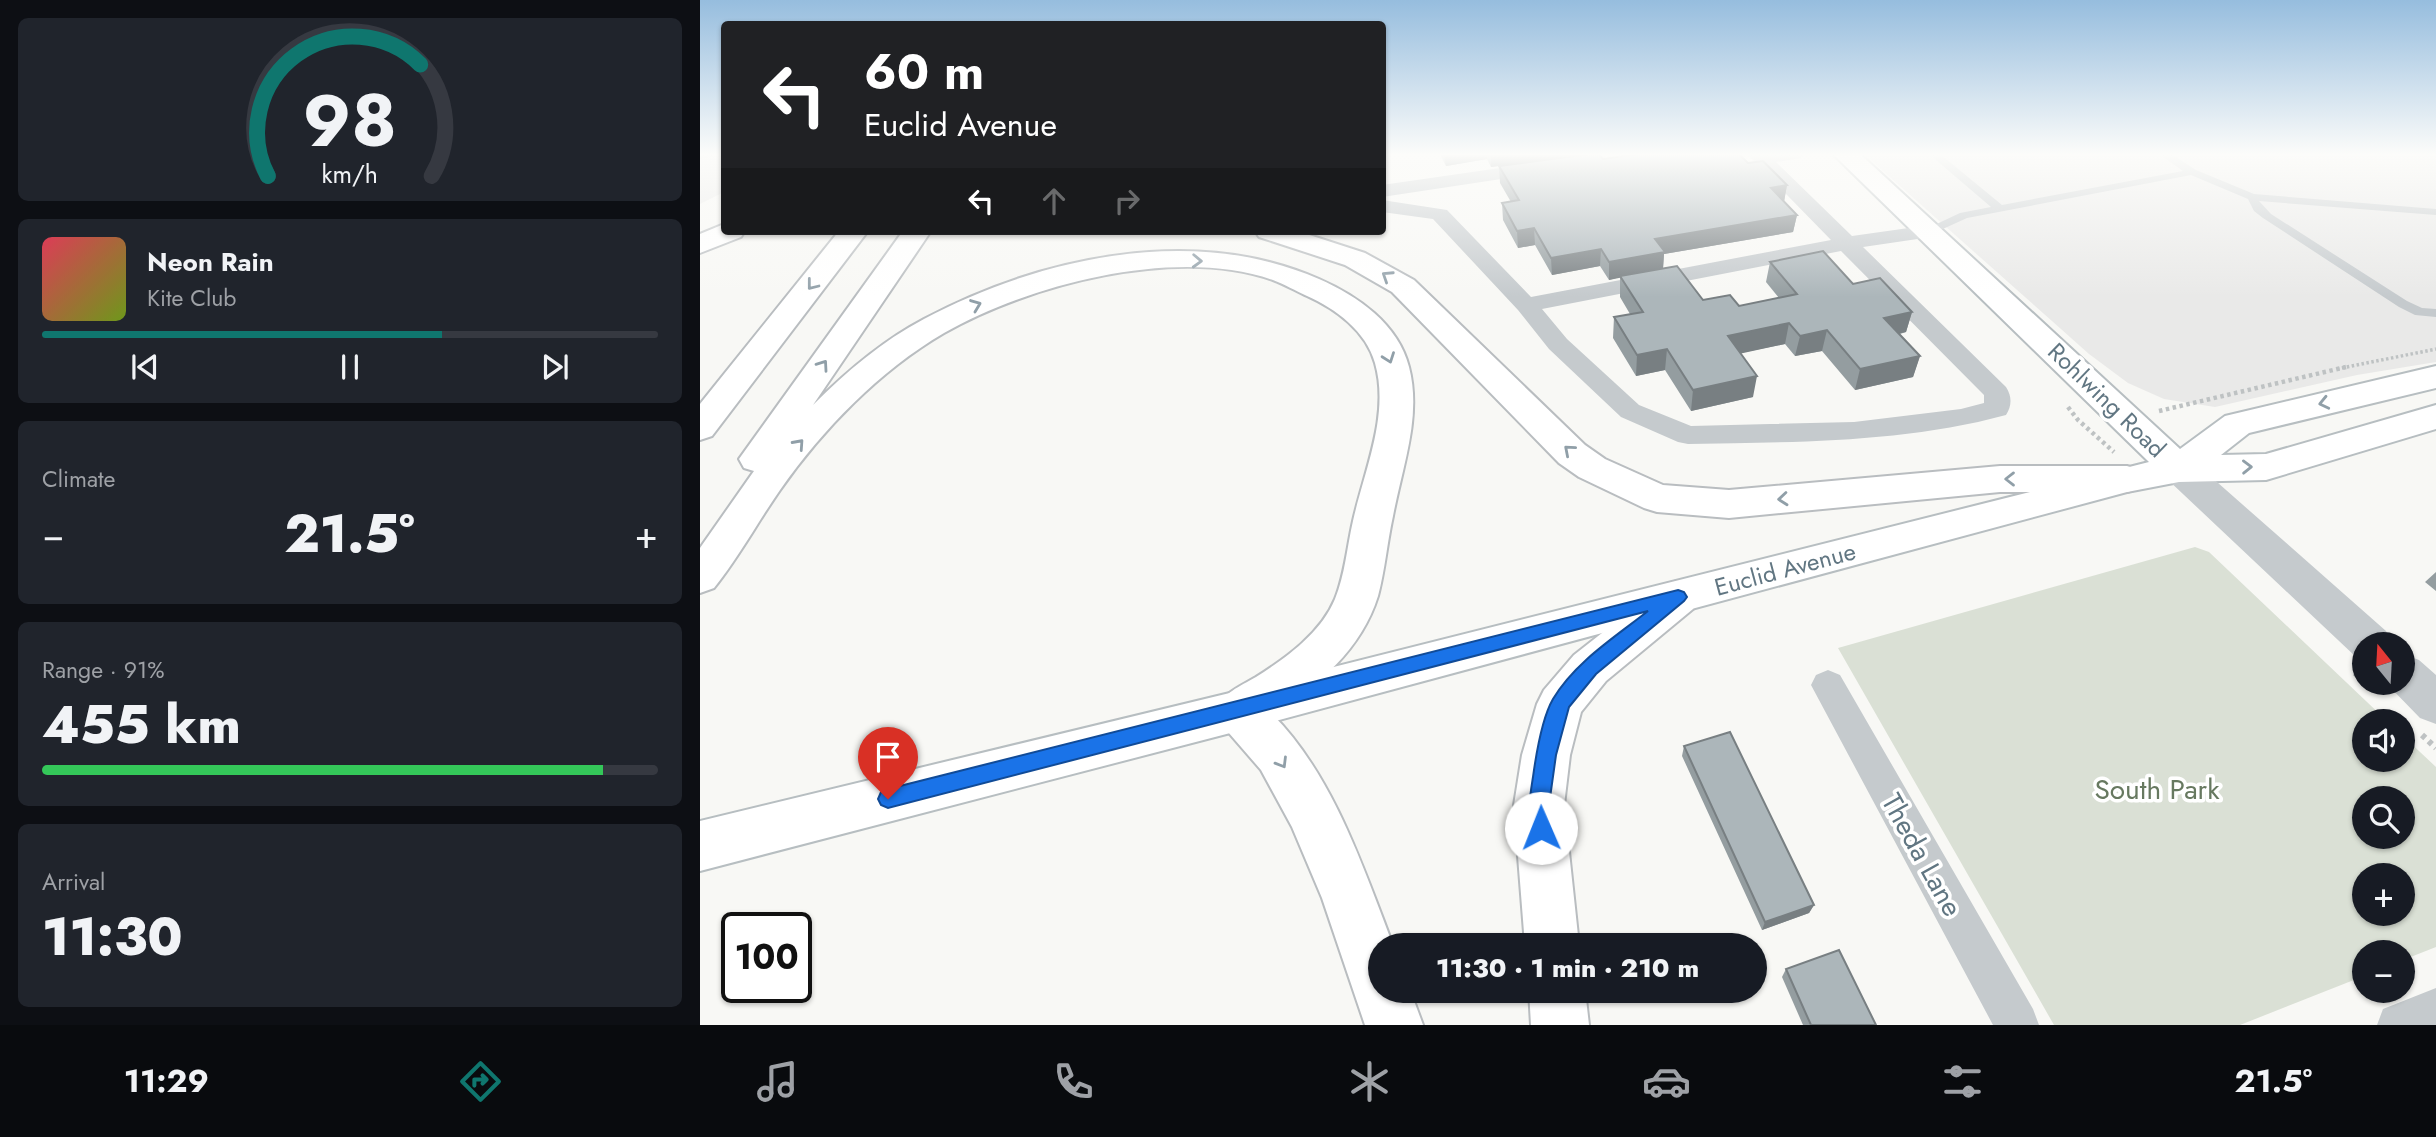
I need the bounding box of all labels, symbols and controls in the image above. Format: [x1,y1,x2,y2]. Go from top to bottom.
text: 60 m [864,37,984,107]
icon: left [749,49,840,140]
text: 98 [303,68,397,173]
text: Euclid Avenue [864,102,1057,148]
text: km/h [322,156,378,192]
icon: left [962,182,1000,220]
icon: ahead [1035,182,1073,220]
icon: right [1108,182,1146,220]
text: Neon Rain [147,243,274,281]
one-way arrow [1193,253,1203,269]
one-way arrow [1382,271,1395,284]
one-way arrow [808,277,821,289]
text: Kite Club [147,281,236,315]
one-way arrow [969,300,981,314]
street label: Rohlwing Road [2040,334,2174,466]
icon: previous [126,348,164,386]
icon: pause [331,348,369,386]
icon: next [536,348,574,386]
one-way arrow [1381,352,1395,364]
one-way arrow [815,360,827,373]
one-way arrow [2318,395,2330,410]
one-way arrow [791,439,803,452]
one-way arrow [1564,446,1577,458]
one-way arrow [2242,460,2253,475]
text: Climate [42,462,115,496]
one-way arrow [2004,471,2015,487]
one-way arrow [1778,491,1789,506]
text: 21.5° [284,496,415,572]
text: − [42,507,64,562]
text: + [635,507,658,562]
street label: Euclid Avenue [1711,533,1859,605]
north arrow [2352,632,2415,695]
map controls [2352,632,2415,1003]
text: Range · 91% [42,653,165,687]
text: 455 km [42,687,241,763]
button: sound [2352,709,2415,772]
pin [858,727,918,799]
icon: arrive [869,738,907,776]
one-way arrow [1274,756,1287,769]
park label: South Park [2094,769,2220,810]
street label: Theda Lane [1871,786,1973,924]
button: search [2352,786,2415,849]
position arrow [1504,791,1578,865]
button: + [2352,863,2415,926]
text: Arrival [42,865,105,899]
text: 11:30 [42,899,183,975]
speed limit sign: 100 [721,912,812,1003]
button: − [2352,940,2415,1003]
text: 11:30 · 1 min · 210 m [1436,949,1699,987]
icon: directions [456,1057,505,1106]
icon: music [753,1057,802,1106]
icon: phone [1049,1057,1098,1106]
icon: climate [1345,1057,1394,1106]
icon: car [1642,1057,1691,1106]
icon: filters [1938,1057,1987,1106]
text: 11:29 [124,1058,209,1104]
text: 21.5° [2234,1058,2312,1104]

